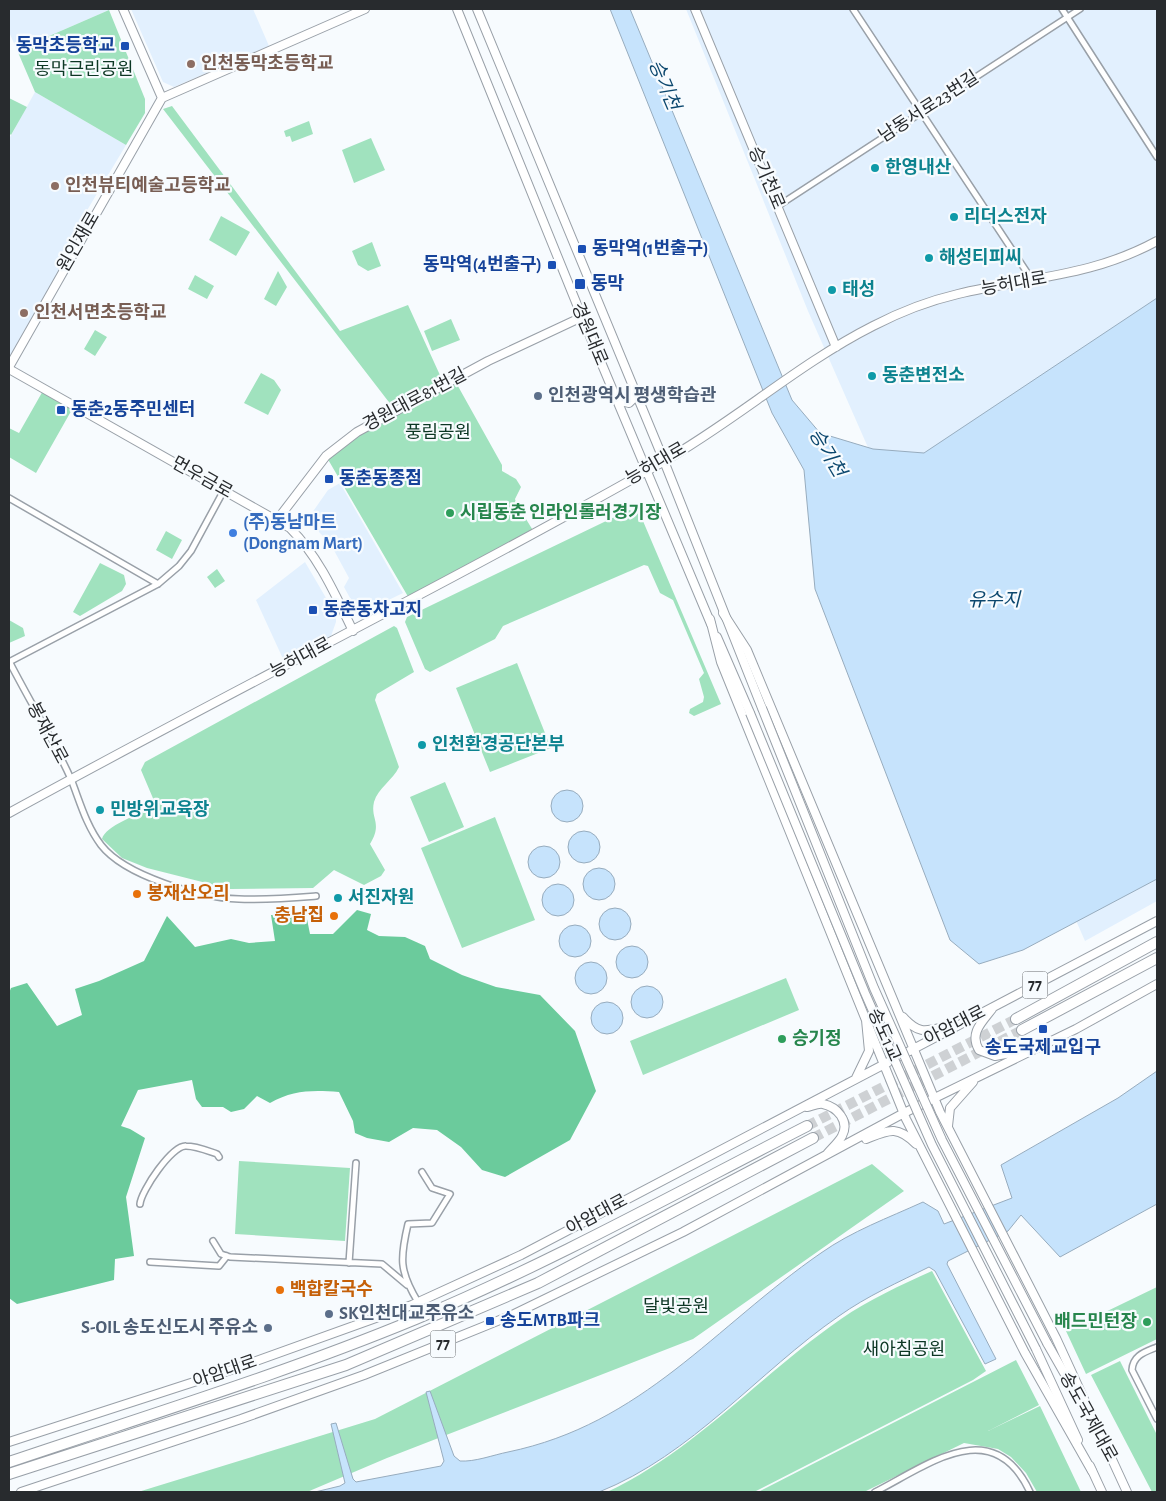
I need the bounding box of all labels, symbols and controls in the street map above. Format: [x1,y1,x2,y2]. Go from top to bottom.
place label: 동막초등학교 [16,35,115,55]
marker: 동막초등학교 [119,40,131,52]
place label: 인천동막초등학교 [201,53,333,73]
water label: 승기천 [645,57,685,114]
marker: 인천동막초등학교 [185,58,197,70]
park label: 동막근린공원 [34,59,134,79]
street label: 남동서로23번길 [875,67,982,146]
street label: 승기천로 [745,143,789,212]
place label: 한영내산 [885,157,952,177]
marker: 한영내산 [869,162,881,174]
place label: 인천뷰티예술고등학교 [65,175,231,195]
marker: 인천뷰티예술고등학교 [49,180,61,192]
place label: 리더스전자 [964,207,1047,226]
street label: 원인재로 [54,208,103,275]
marker: 리더스전자 [948,211,960,223]
place label: 동막역(1번출구) [592,239,709,258]
marker: 동막역(1번출구) [576,243,588,255]
place label: 해성티피씨 [939,248,1022,267]
marker: 해성티피씨 [923,252,935,264]
place label: 동막역(4번출구) [423,255,542,274]
marker: 동막역(4번출구) [546,259,558,271]
street label: 능허대로 [980,268,1048,299]
place label: 동막 [591,274,625,293]
marker: 동막 [573,277,587,291]
place label: 태성 [842,280,875,299]
marker: 태성 [826,284,838,296]
street label: 경원대로 [568,300,611,368]
place label: 인천서면초등학교 [34,302,166,322]
marker: 인천서면초등학교 [18,307,30,319]
street label: 경원대로81번길 [360,364,470,435]
place label: 동춘변전소 [882,366,965,385]
marker: 동춘변전소 [866,370,878,382]
place label: 인천광역시 평생학습관 [548,385,717,405]
marker: 인천광역시 평생학습관 [532,390,544,402]
place label: 동춘2동주민센터 [71,400,195,419]
marker: 동춘2동주민센터 [55,404,67,416]
park label: 풍림공원 [405,423,471,442]
water label: 승기천 [805,425,850,482]
street label: 능허대로 [622,439,689,488]
street label: 먼우금로 [169,453,236,502]
place label: 동춘동종점 [339,469,422,488]
marker: 동춘동종점 [323,473,335,485]
place label: 시립동춘 인라인롤러경기장 [460,503,662,522]
marker: 시립동춘 인라인롤러경기장 [444,507,456,519]
place label: (주)동남마트 (Dongnam Mart) [243,513,363,553]
marker: (주)동남마트 (Dongnam Mart) [227,527,239,539]
water label: 유수지 [968,590,1022,610]
place label: 동춘동차고지 [323,600,422,619]
marker: 동춘동차고지 [307,604,319,616]
street label: 능허대로 [267,634,334,681]
street label: 봉재산로 [24,699,71,766]
place label: 인천환경공단본부 [432,734,564,754]
marker: 인천환경공단본부 [416,739,428,751]
place label: 민방위교육장 [110,800,210,819]
marker: 민방위교육장 [94,804,106,816]
place label: 봉재산오리 [147,884,230,903]
marker: 봉재산오리 [131,888,143,900]
place label: 서진자원 [348,888,414,907]
marker: 서진자원 [332,892,344,904]
place label: 충남집 [274,906,324,925]
marker: 충남집 [328,910,340,922]
road number: 77 [1022,972,1048,998]
street label: 아암대로 [921,1002,989,1049]
street label: 송도1교 [864,1005,904,1064]
marker: 송도국제교입구 [1037,1023,1049,1035]
place label: 승기정 [792,1029,842,1048]
marker: 승기정 [776,1033,788,1045]
place label: 송도국제교입구 [985,1038,1101,1057]
street label: 아암대로 [563,1191,630,1238]
place label: 백합칼국수 [290,1279,373,1299]
marker: 백합칼국수 [274,1284,286,1296]
park label: 달빛공원 [643,1297,709,1316]
place label: SK인천대교주유소 [339,1303,474,1323]
marker: SK인천대교주유소 [323,1308,335,1320]
place label: 송도MTB파크 [500,1311,600,1330]
place label: 배드민턴장 [1054,1312,1137,1331]
marker: 송도MTB파크 [484,1315,496,1327]
marker: 배드민턴장 [1141,1316,1153,1328]
place label: S-OIL 송도신도시 주유소 [81,1318,258,1337]
marker: S-OIL 송도신도시 주유소 [262,1322,274,1334]
road number: 77 [430,1330,456,1358]
park label: 새아침공원 [863,1339,945,1359]
street label: 아암대로 [190,1352,259,1391]
street label: 송도국제대로 [1056,1368,1122,1465]

